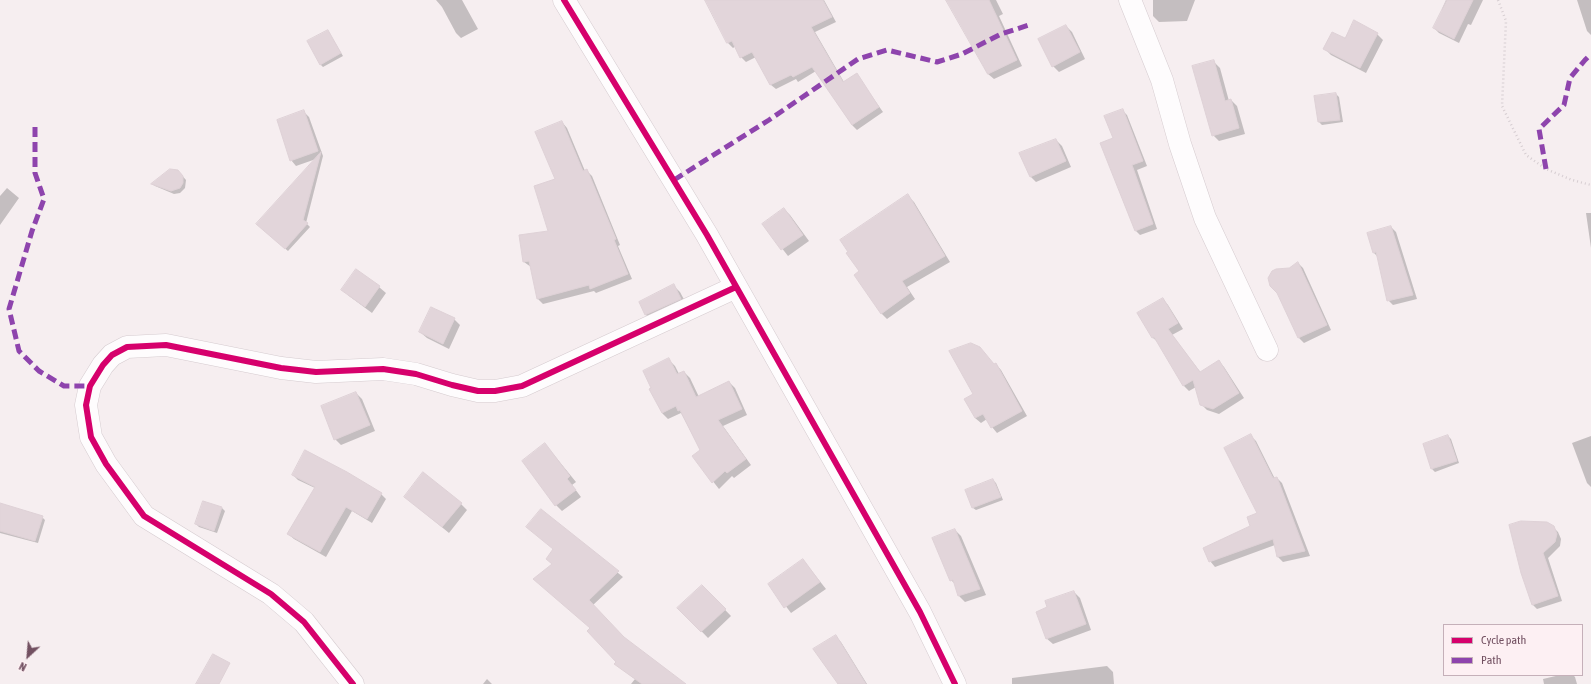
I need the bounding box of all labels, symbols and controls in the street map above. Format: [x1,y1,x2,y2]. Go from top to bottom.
legend [1443,624,1583,676]
text: Cycle path [1481,633,1526,647]
north arrow [8,636,48,676]
text: Path [1481,653,1502,667]
text: N [17,660,28,674]

